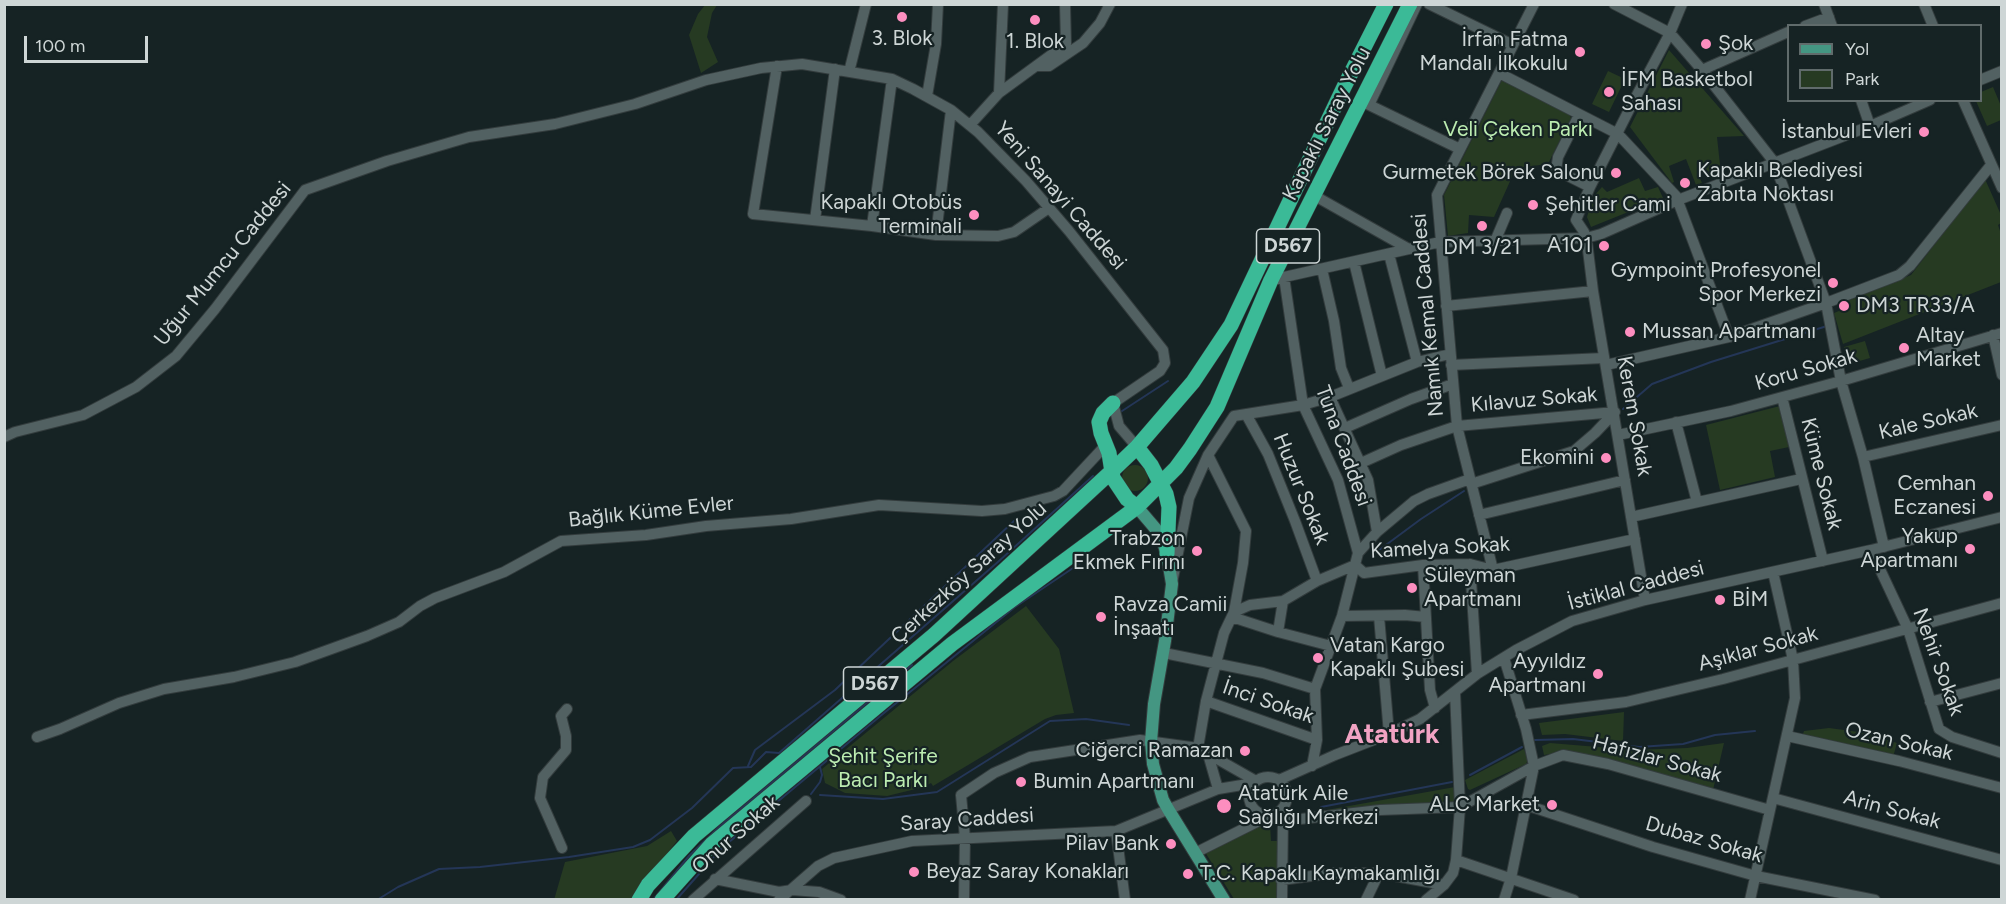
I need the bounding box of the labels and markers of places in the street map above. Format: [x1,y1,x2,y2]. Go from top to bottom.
marker: 3. Blok [895,10,909,24]
marker: 1. Blok [1028,13,1042,27]
place label: 3. Blok [872,26,932,52]
place label: İrfan Fatma Mandalı İlkokulu [1419,27,1568,77]
place label: 1. Blok [1006,29,1064,55]
place label: Şok [1718,31,1753,57]
marker: Şok [1699,37,1713,51]
marker: İrfan Fatma Mandalı İlkokulu [1573,45,1587,59]
place label: İFM Basketbol Sahası [1621,67,1753,117]
marker: İFM Basketbol Sahası [1602,85,1616,99]
place label: İstanbul Evleri [1781,119,1912,145]
marker: İstanbul Evleri [1917,125,1931,139]
place label: Kapaklı Belediyesi Zabıta Noktası [1697,158,1863,208]
place label: Gurmetek Börek Salonu [1382,160,1604,186]
marker: Gurmetek Börek Salonu [1609,166,1623,180]
marker: Kapaklı Belediyesi Zabıta Noktası [1678,176,1692,190]
place label: Kapaklı Otobüs Terminali [820,190,962,240]
place label: Şehitler Cami [1545,192,1671,218]
marker: Şehitler Cami [1526,198,1540,212]
marker: Kapaklı Otobüs Terminali [967,208,981,222]
marker: DM 3/21 [1475,219,1489,233]
place label: A101 [1547,233,1592,259]
place label: DM 3/21 [1443,235,1521,261]
marker: A101 [1597,239,1611,253]
place label: Gympoint Profesyonel Spor Merkezi [1611,258,1821,308]
marker: Gympoint Profesyonel Spor Merkezi [1826,276,1840,290]
place label: DM3 TR33/A [1856,293,1975,319]
marker: DM3 TR33/A [1837,299,1851,313]
place label: Mussan Apartmanı [1642,319,1816,345]
place label: Altay Market [1916,323,1981,373]
marker: Mussan Apartmanı [1623,325,1637,339]
marker: Altay Market [1897,341,1911,355]
place label: Ekomini [1520,445,1594,471]
marker: Ekomini [1599,451,1613,465]
place label: Cemhan Eczanesi [1893,471,1976,521]
marker: Cemhan Eczanesi [1981,489,1995,503]
place label: Yakup Apartmanı [1860,524,1958,574]
place label: Trabzon Ekmek Fırını [1073,526,1185,576]
marker: Yakup Apartmanı [1963,542,1977,556]
marker: Trabzon Ekmek Fırını [1190,544,1204,558]
place label: Süleyman Apartmanı [1424,563,1522,613]
marker: Süleyman Apartmanı [1405,581,1419,595]
place label: BİM [1732,587,1768,613]
place label: Ravza Camii İnşaatı [1113,592,1227,642]
marker: BİM [1713,593,1727,607]
marker: Ravza Camii İnşaatı [1094,610,1108,624]
place label: Vatan Kargo Kapaklı Şubesi [1330,633,1464,683]
place label: Ayyıldız Apartmanı [1488,649,1586,699]
marker: Vatan Kargo Kapaklı Şubesi [1311,651,1325,665]
marker: Ayyıldız Apartmanı [1591,667,1605,681]
place label: Ciğerci Ramazan [1076,738,1233,764]
marker: Ciğerci Ramazan [1238,744,1252,758]
place label: Bumin Apartmanı [1033,769,1195,795]
marker: Bumin Apartmanı [1014,775,1028,789]
place label: Atatürk Aile Sağlığı Merkezi [1238,781,1379,831]
place label: ALC Market [1430,792,1540,818]
marker: Atatürk Aile Sağlığı Merkezi [1215,797,1233,815]
marker: ALC Market [1545,798,1559,812]
place label: Pilav Bank [1065,831,1159,857]
marker: Pilav Bank [1164,837,1178,851]
place label: Beyaz Saray Konakları [926,859,1129,885]
place label: T.C. Kapaklı Kaymakamlığı [1200,861,1440,887]
marker: Beyaz Saray Konakları [907,865,921,879]
marker: T.C. Kapaklı Kaymakamlığı [1181,867,1195,881]

